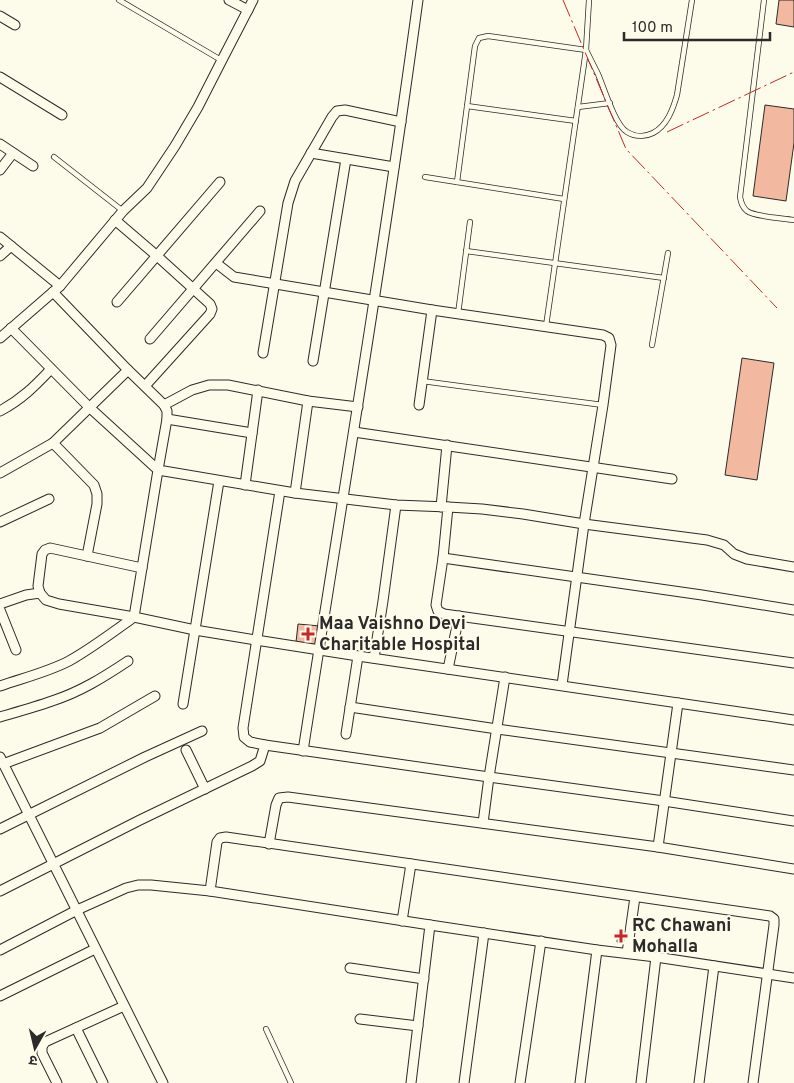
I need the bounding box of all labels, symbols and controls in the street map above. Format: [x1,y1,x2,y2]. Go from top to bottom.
scale bar [624,10,770,42]
text: 100 m [632,19,673,38]
place label: Maa Vaishno Devi Charitable Hospital [319,613,481,657]
marker: Maa Vaishno Devi Charitable Hospital [301,627,315,641]
place label: RC Chawani Mohalla [632,915,731,959]
marker: RC Chawani Mohalla [614,929,628,943]
north arrow [10,1023,60,1073]
text: उ [27,1050,39,1068]

